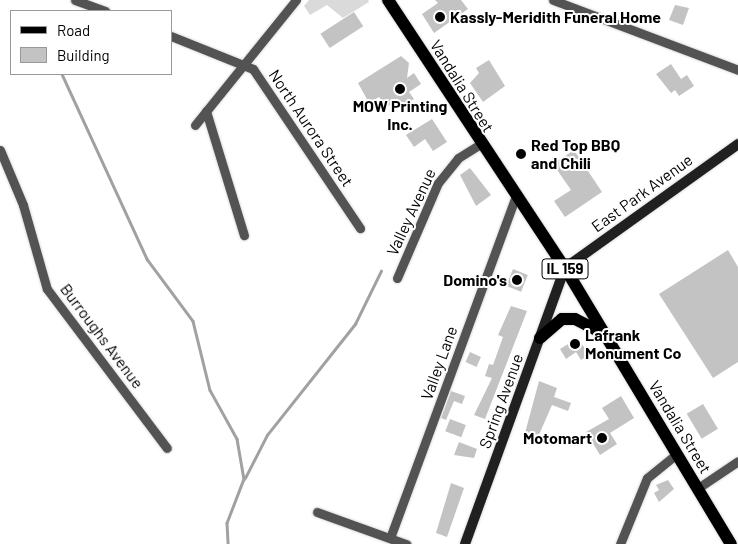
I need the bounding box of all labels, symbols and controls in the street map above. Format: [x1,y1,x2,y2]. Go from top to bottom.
place label: Kassly-Meridith Funeral Home [450,7,661,27]
legend [10,10,172,75]
marker: Kassly-Meridith Funeral Home [434,11,446,23]
text: Road [57,21,90,39]
street label: Vandalia Street [426,36,498,136]
text: Building [57,46,110,64]
street label: North Aurora Street [265,66,357,190]
marker: MOW Printing Inc. [394,83,406,95]
place label: MOW Printing Inc. [353,96,447,134]
place label: Red Top BBQ and Chili [531,135,620,173]
marker: Red Top BBQ and Chili [515,148,527,160]
street label: East Park Avenue [588,150,696,236]
street label: Valley Avenue [382,165,440,259]
road number: IL 159 [541,256,589,282]
place label: Domino's [443,270,507,290]
marker: Domino's [511,274,523,286]
street label: Burroughs Avenue [56,280,148,392]
street label: Valley Lane [417,323,461,403]
place label: Lafrank Monument Co [585,325,682,363]
marker: Lafrank Monument Co [569,338,581,350]
street label: Spring Avenue [475,351,527,451]
street label: Vandalia Street [645,377,715,477]
place label: Motomart [523,428,592,448]
marker: Motomart [596,432,608,444]

